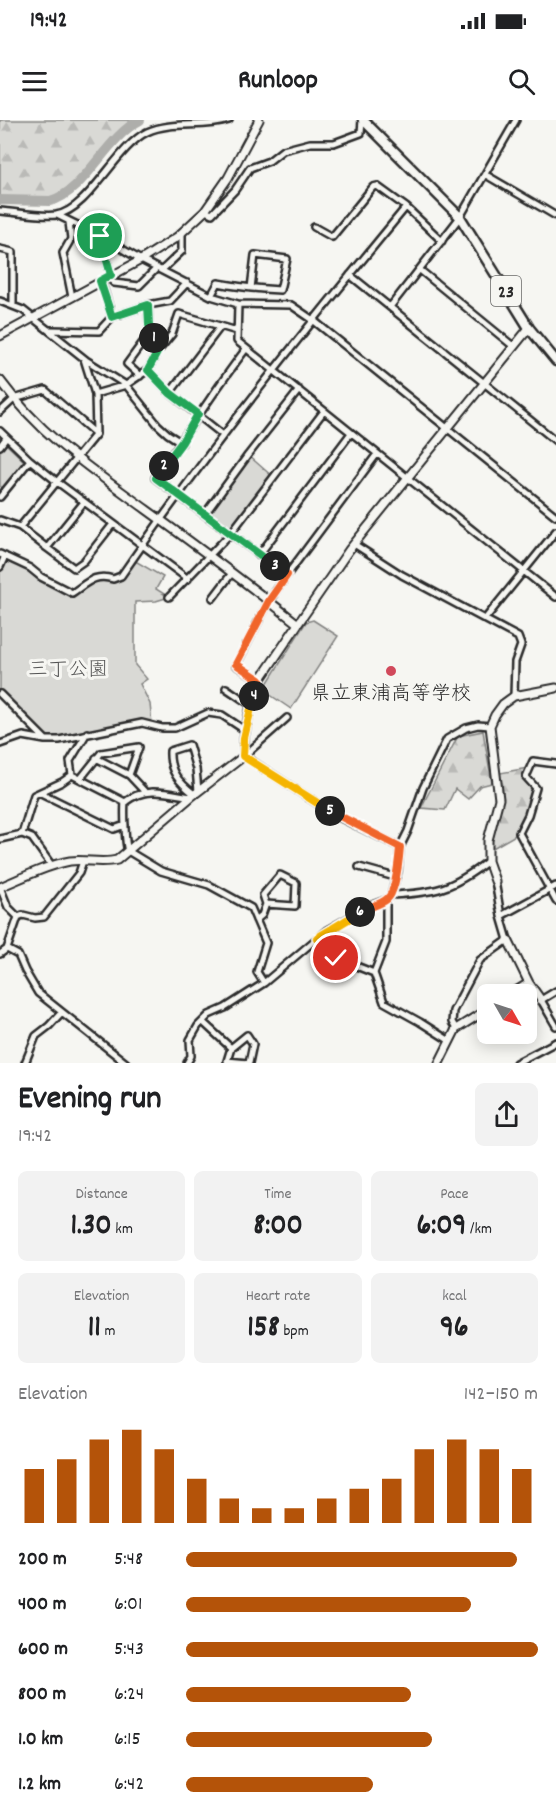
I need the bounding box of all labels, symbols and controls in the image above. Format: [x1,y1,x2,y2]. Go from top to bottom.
text: 19:42 [30,6,67,37]
text: Runloop [238,62,318,101]
icon: menu [18,65,51,98]
icon: search [505,65,538,98]
pin [74,210,125,261]
icon: arrive [83,219,116,252]
road number: 23 [491,276,521,306]
pin: 1 [139,323,169,353]
text: 1 [152,326,156,349]
pin: 2 [149,451,179,481]
text: 2 [161,454,168,477]
pin: 3 [260,551,290,581]
text: 3 [271,554,279,577]
park label: 三丁公園 [28,657,108,685]
marker: 県立東浦高等学校 [384,664,398,678]
pin: 4 [239,681,269,711]
place label: 県立東浦高等学校 [311,681,471,709]
text: 4 [251,684,257,707]
pin: 5 [315,796,345,826]
text: 5 [326,799,334,822]
pin: 6 [345,897,375,927]
text: 6 [356,900,364,923]
pin [310,932,361,983]
icon: check [319,941,352,974]
north arrow [477,984,537,1044]
map controls [477,984,537,1044]
text: Evening run [18,1077,162,1124]
button: share [475,1083,538,1146]
text: 19:42 [18,1123,52,1151]
text: Distance [76,1183,128,1206]
text: Time [264,1183,292,1206]
text: Pace [440,1183,468,1206]
text: 1.30 [70,1206,112,1249]
text: 8:00 [253,1206,303,1249]
text: 6:09 [417,1206,466,1249]
text: km [112,1218,133,1241]
text: /km [466,1218,492,1241]
text: Elevation [74,1285,129,1308]
text: Heart rate [246,1285,310,1308]
text: kcal [442,1285,466,1308]
text: 11 [88,1308,101,1351]
text: 158 [247,1308,280,1351]
text: 96 [440,1308,469,1351]
text: m [101,1320,116,1343]
text: bpm [280,1320,309,1343]
text: Elevation [18,1381,88,1409]
text: 142–150 m [464,1381,538,1409]
text: 200 m [18,1546,67,1574]
text: 5:48 [114,1546,143,1574]
text: 400 m [18,1591,66,1619]
text: 6:01 [114,1591,142,1619]
text: 600 m [18,1636,68,1664]
text: 5:43 [114,1636,144,1664]
text: 800 m [18,1681,66,1709]
text: 6:24 [114,1681,144,1709]
text: 1.0 km [18,1726,63,1754]
text: 6:15 [114,1726,141,1754]
text: 1.2 km [18,1771,61,1799]
text: 6:42 [114,1771,144,1799]

